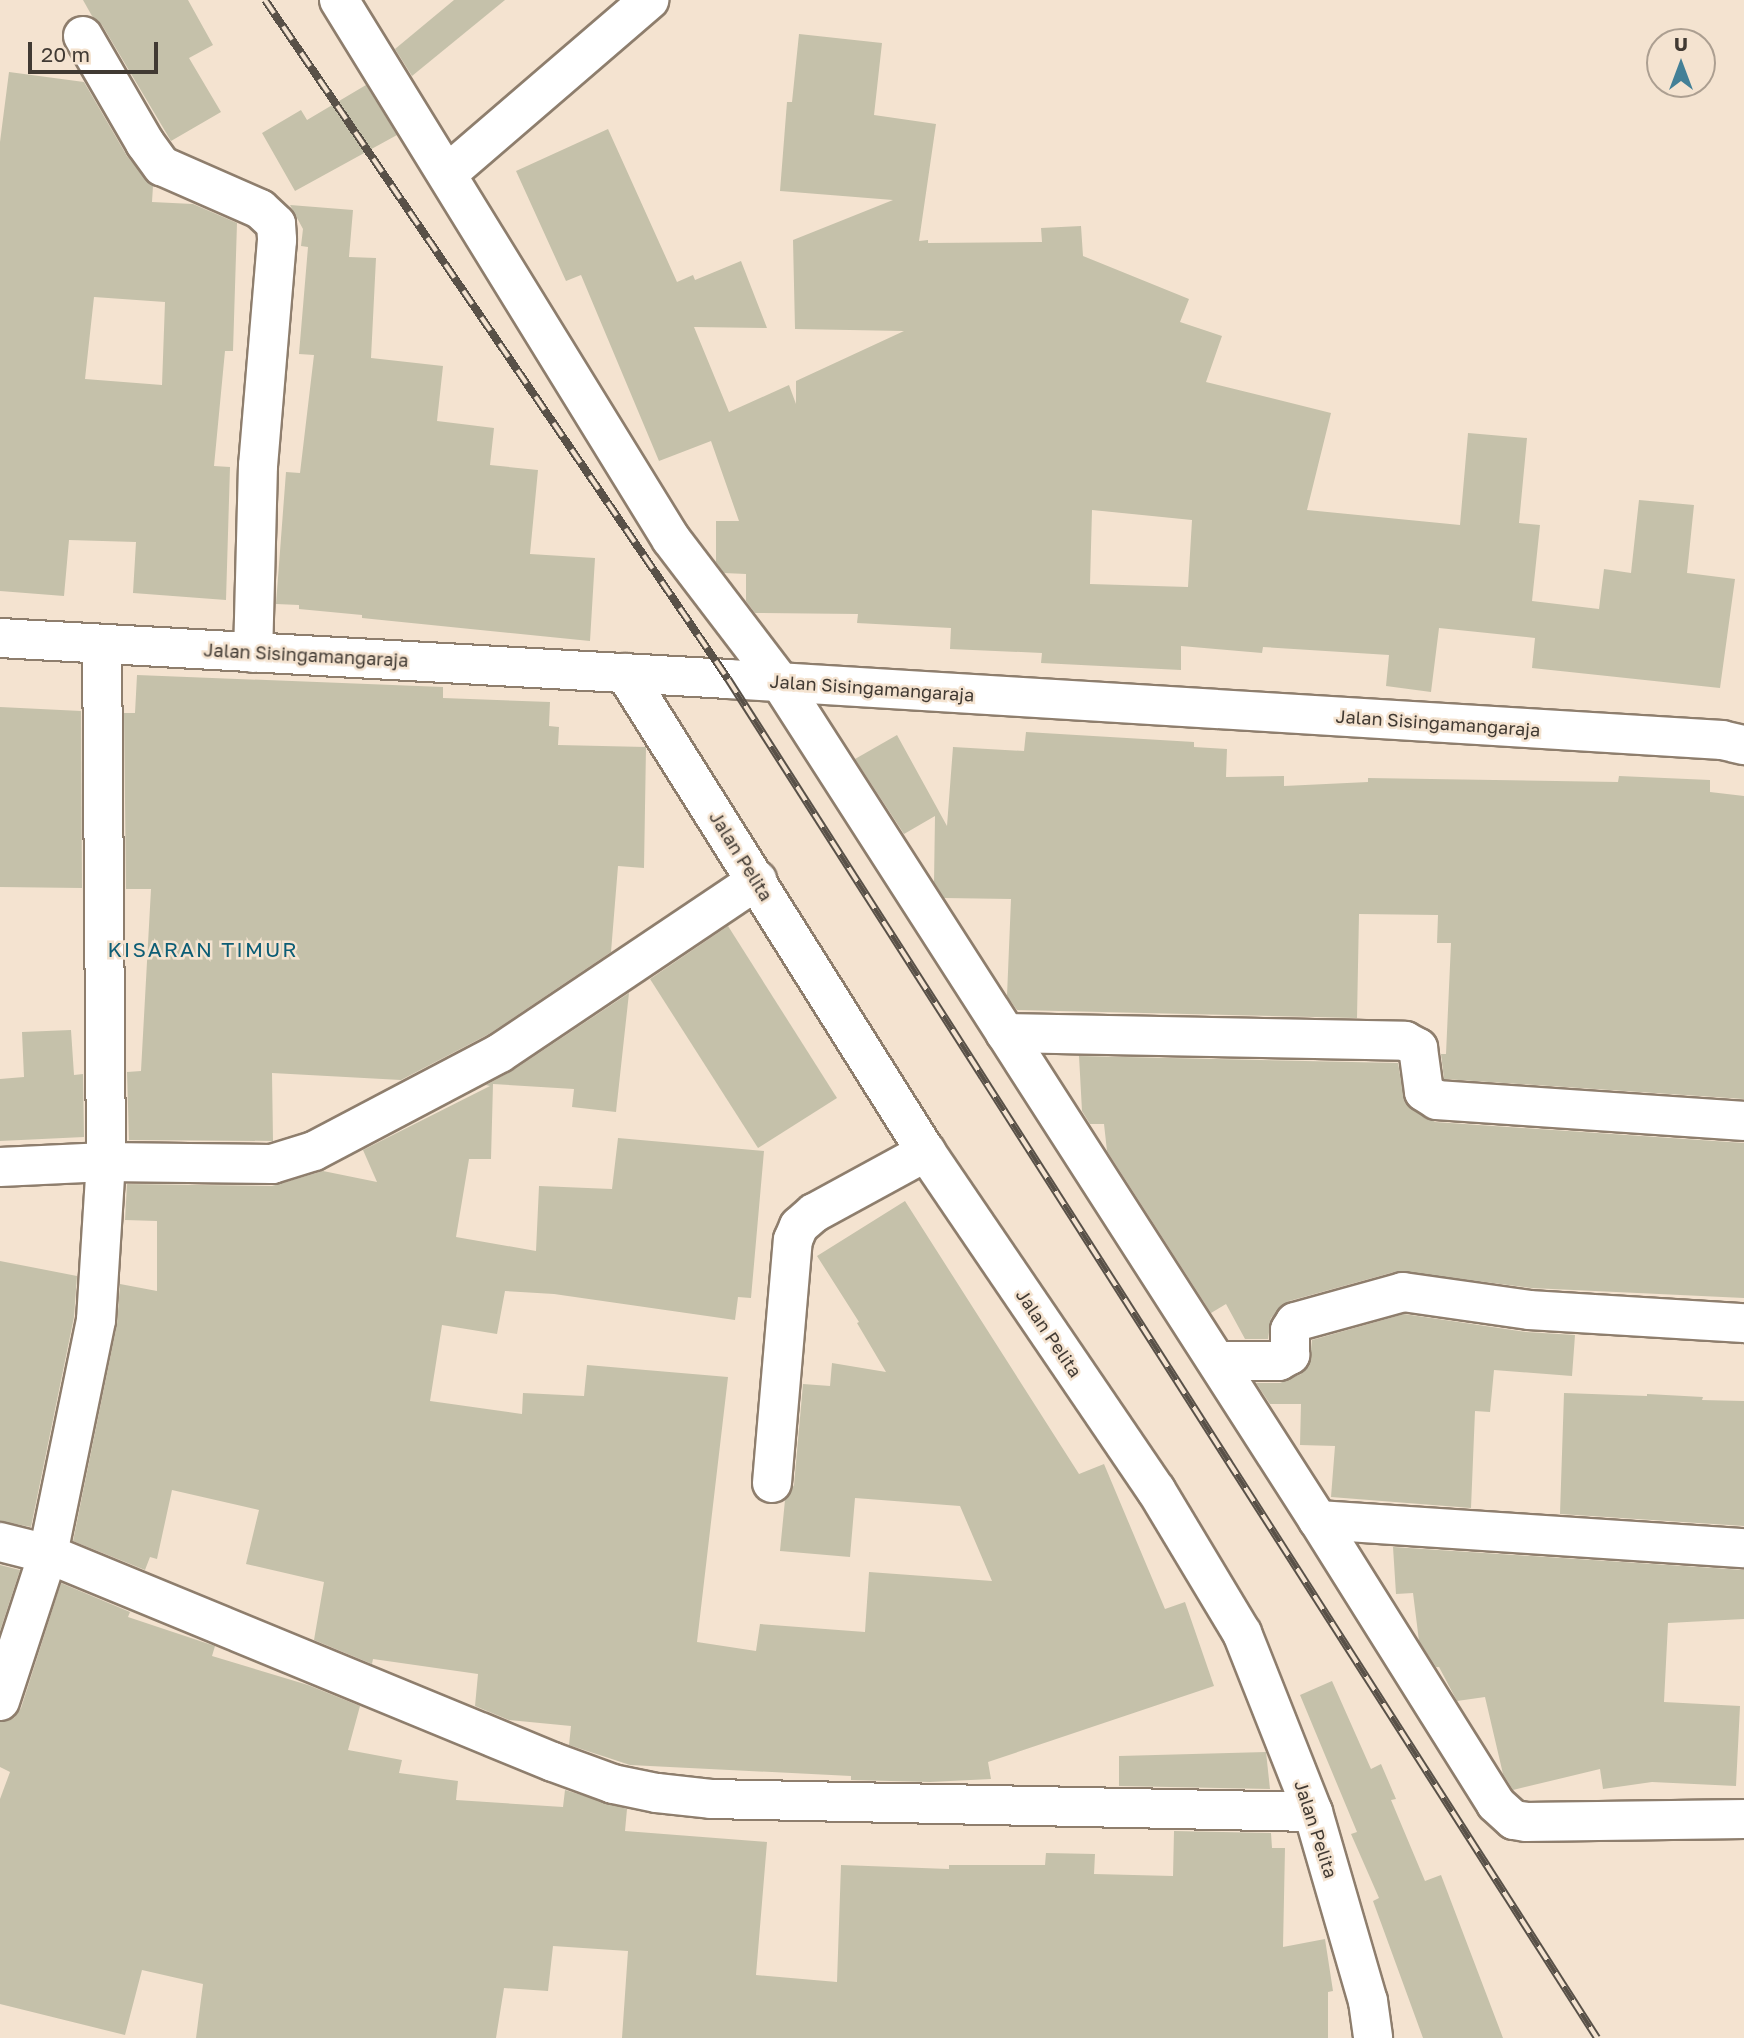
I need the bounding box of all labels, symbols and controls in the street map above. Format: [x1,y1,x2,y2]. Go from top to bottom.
scale bar [32,28,161,72]
north arrow [1646,28,1716,98]
text: U [1674,32,1688,55]
text: 20 m [41,41,90,67]
street label: Jalan Sisingamangaraja [203,639,409,671]
street label: Jalan Sisingamangaraja [769,670,975,706]
street label: Jalan Sisingamangaraja [1335,705,1541,741]
street label: Jalan Pelita [705,807,777,905]
district label: KISARAN TIMUR [109,936,297,962]
street label: Jalan Pelita [1012,1285,1086,1381]
street label: Jalan Pelita [1290,1777,1342,1881]

